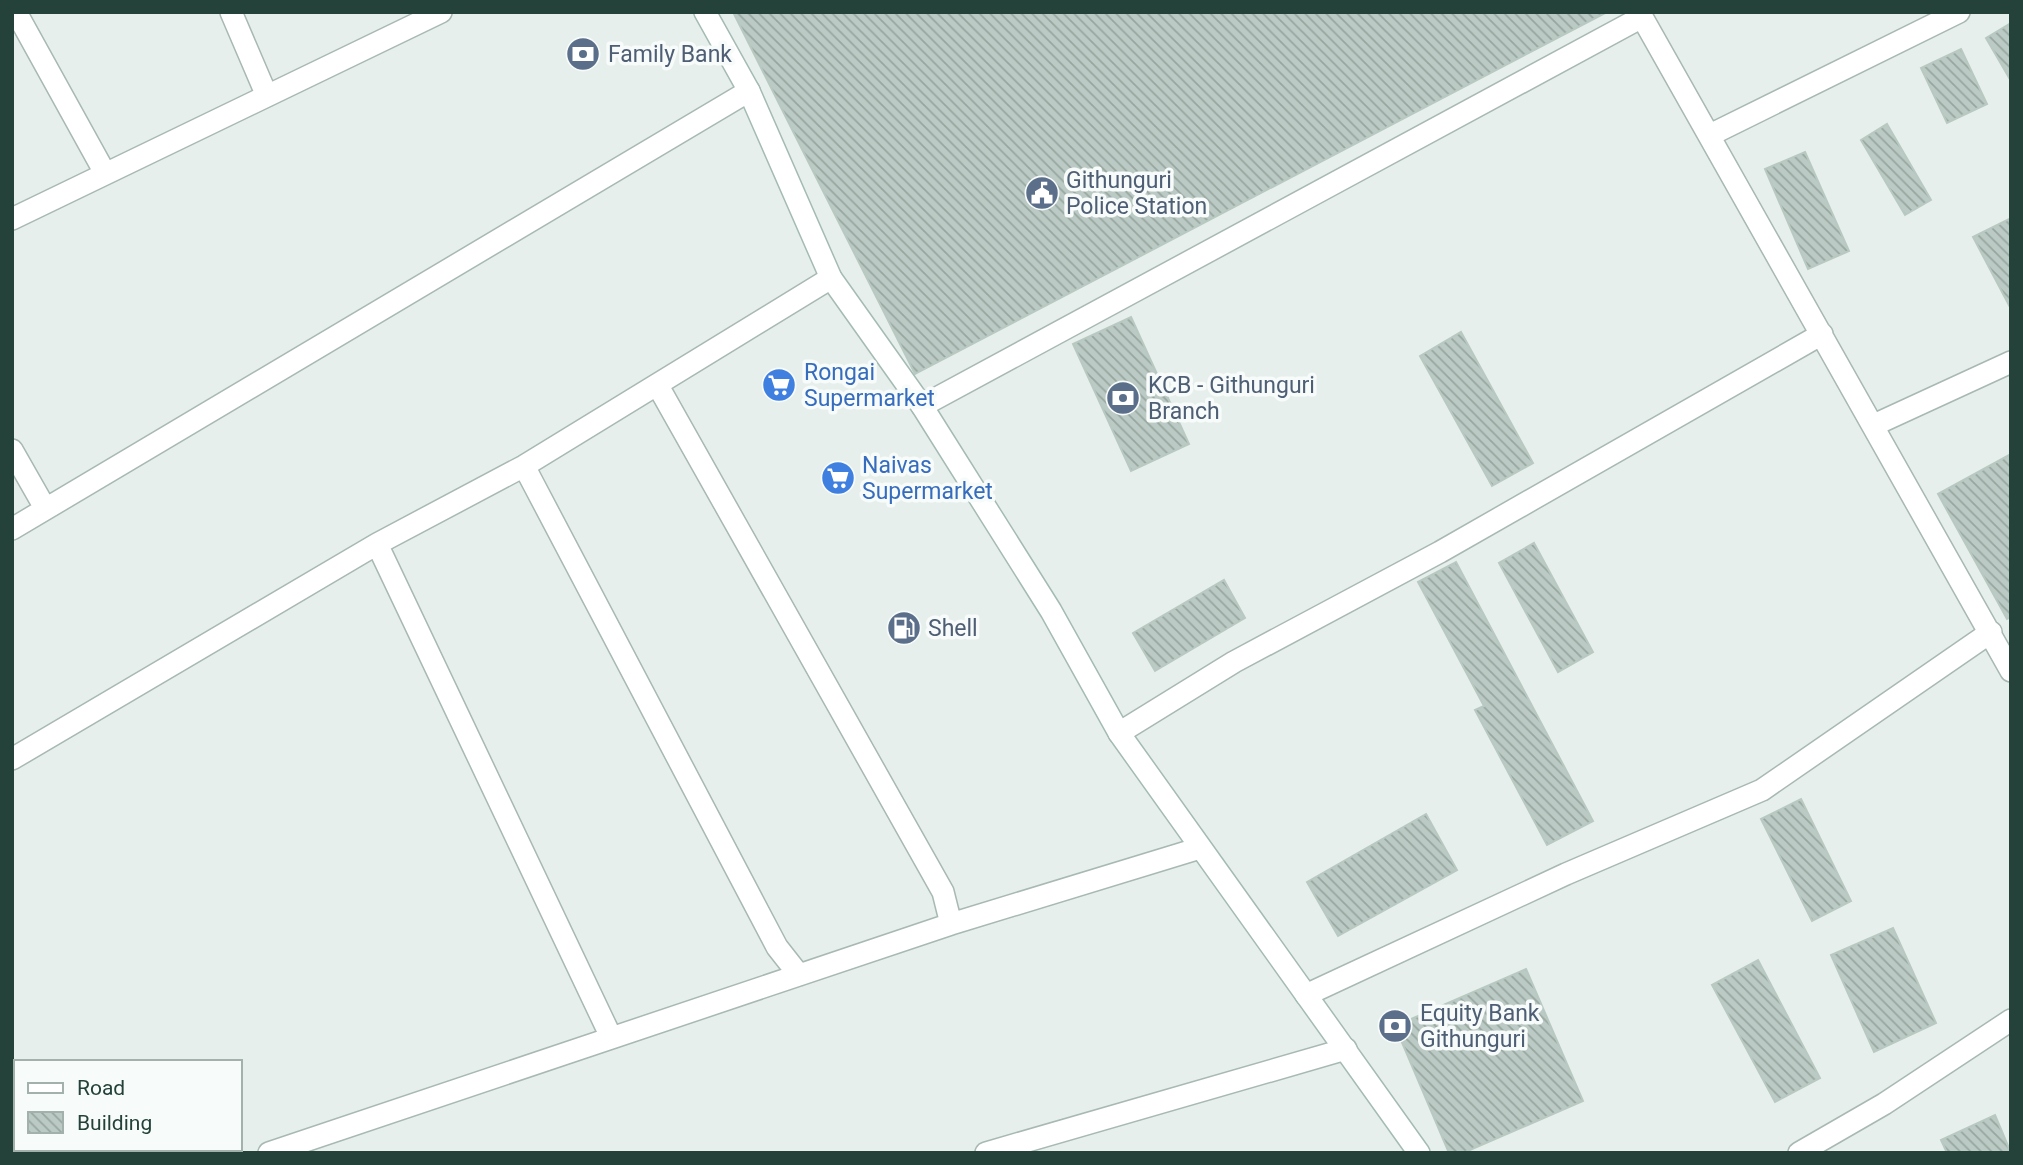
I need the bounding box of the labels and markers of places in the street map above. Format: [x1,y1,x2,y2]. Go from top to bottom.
bank icon: Family Bank [564,35,602,73]
place label: Family Bank [608,41,732,68]
place label: Githunguri Police Station [1066,167,1207,220]
public building icon: Githunguri Police Station [1023,174,1061,212]
place label: Rongai Supermarket [804,359,935,412]
supermarket icon: Rongai Supermarket [760,366,798,404]
place label: KCB - Githunguri Branch [1148,372,1315,425]
bank icon: KCB - Githunguri Branch [1104,379,1142,417]
place label: Naivas Supermarket [862,452,993,505]
supermarket icon: Naivas Supermarket [819,459,857,497]
fuel station icon: Shell [885,609,923,647]
place label: Shell [928,615,978,642]
place label: Equity Bank Githunguri [1420,1000,1540,1053]
bank icon: Equity Bank Githunguri [1376,1007,1414,1045]

